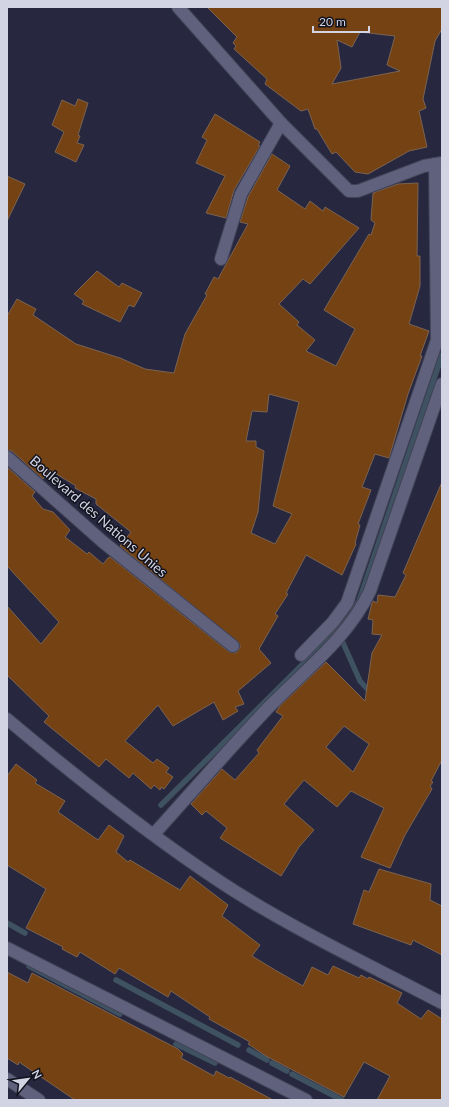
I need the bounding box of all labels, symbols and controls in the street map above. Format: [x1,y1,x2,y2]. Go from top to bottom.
scale bar [313,8,369,34]
text: 20 m [319,14,346,29]
street label: Boulevard des Nations Unies [27,452,171,580]
north arrow [8,1059,48,1099]
text: N [29,1067,45,1081]

